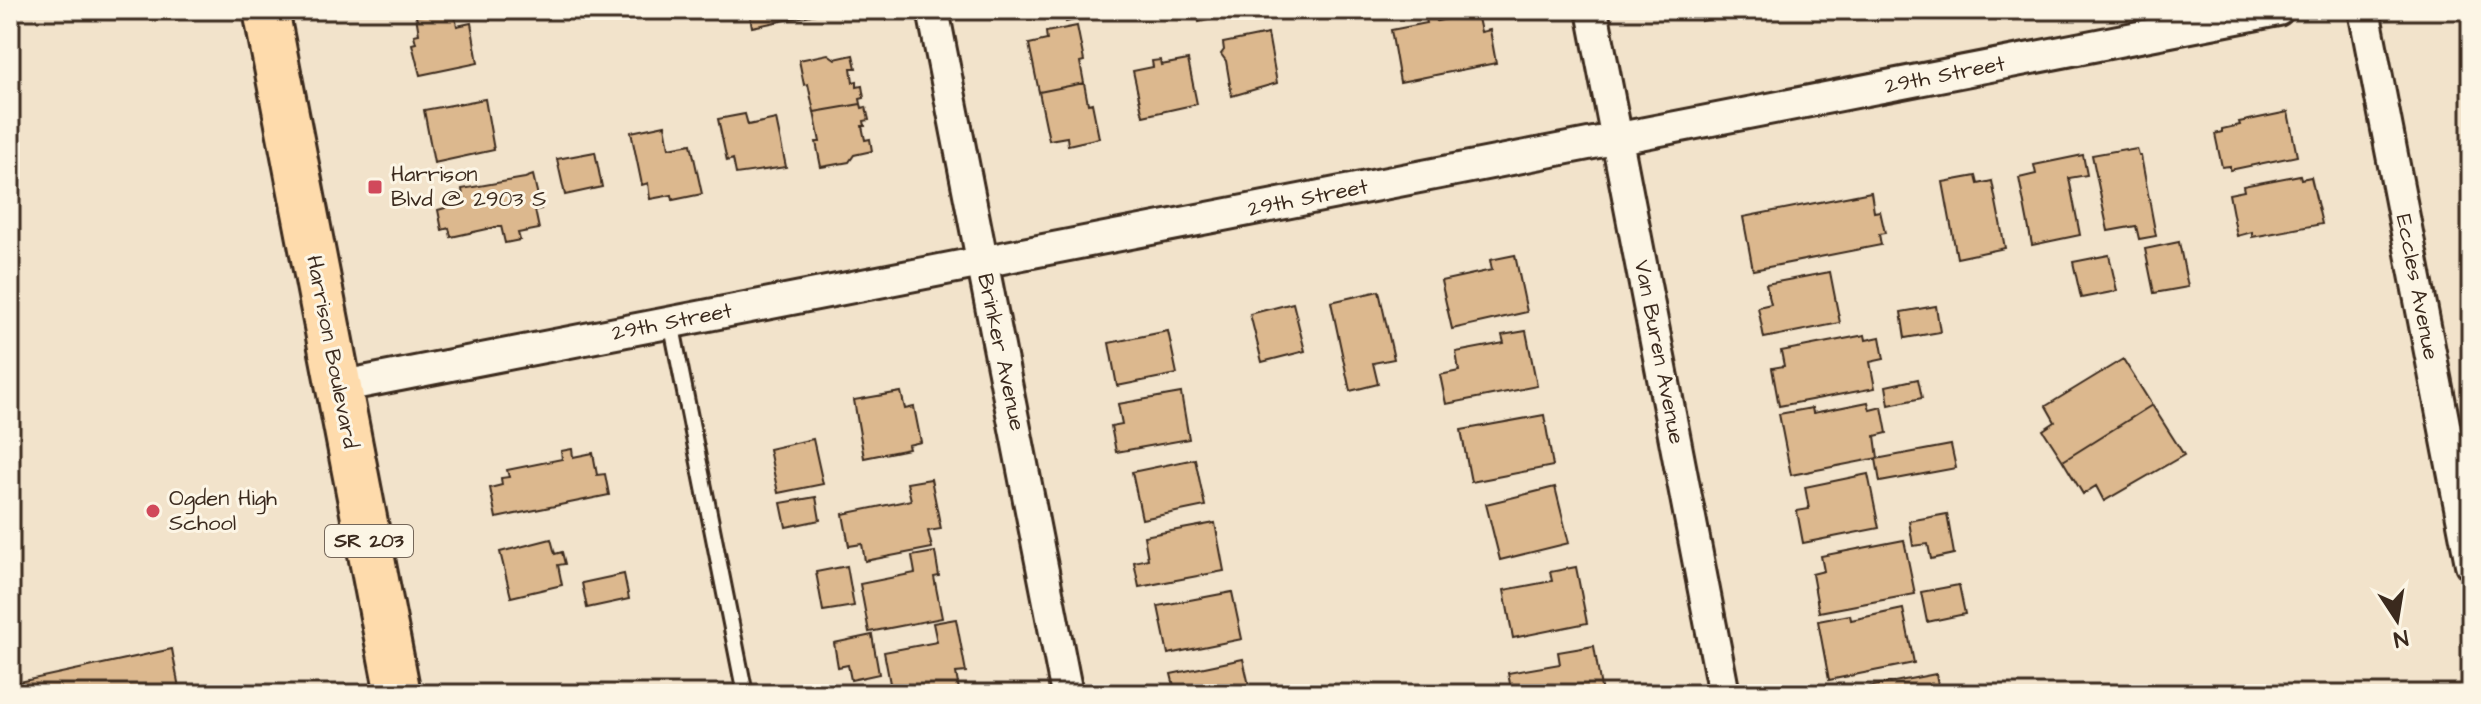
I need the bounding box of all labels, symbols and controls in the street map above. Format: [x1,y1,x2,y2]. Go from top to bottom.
street label: 29th Street [1882,48,2008,102]
place label: Harrison Blvd @ 2903 S [391,159,546,215]
street label: 29th Street [1245,171,1371,225]
marker: Harrison Blvd @ 2903 S [366,178,384,196]
street label: Eccles Avenue [2388,212,2446,362]
street label: Harrison Boulevard [298,253,366,451]
street label: Van Buren Avenue [1626,257,1692,447]
street label: Brinker Avenue [969,271,1033,434]
street label: 29th Street [609,295,735,349]
place label: Ogden High School [169,483,277,539]
marker: Ogden High School [144,502,162,520]
road number: SR 203 [325,525,413,557]
north arrow [2357,580,2437,660]
text: N [2391,622,2411,655]

